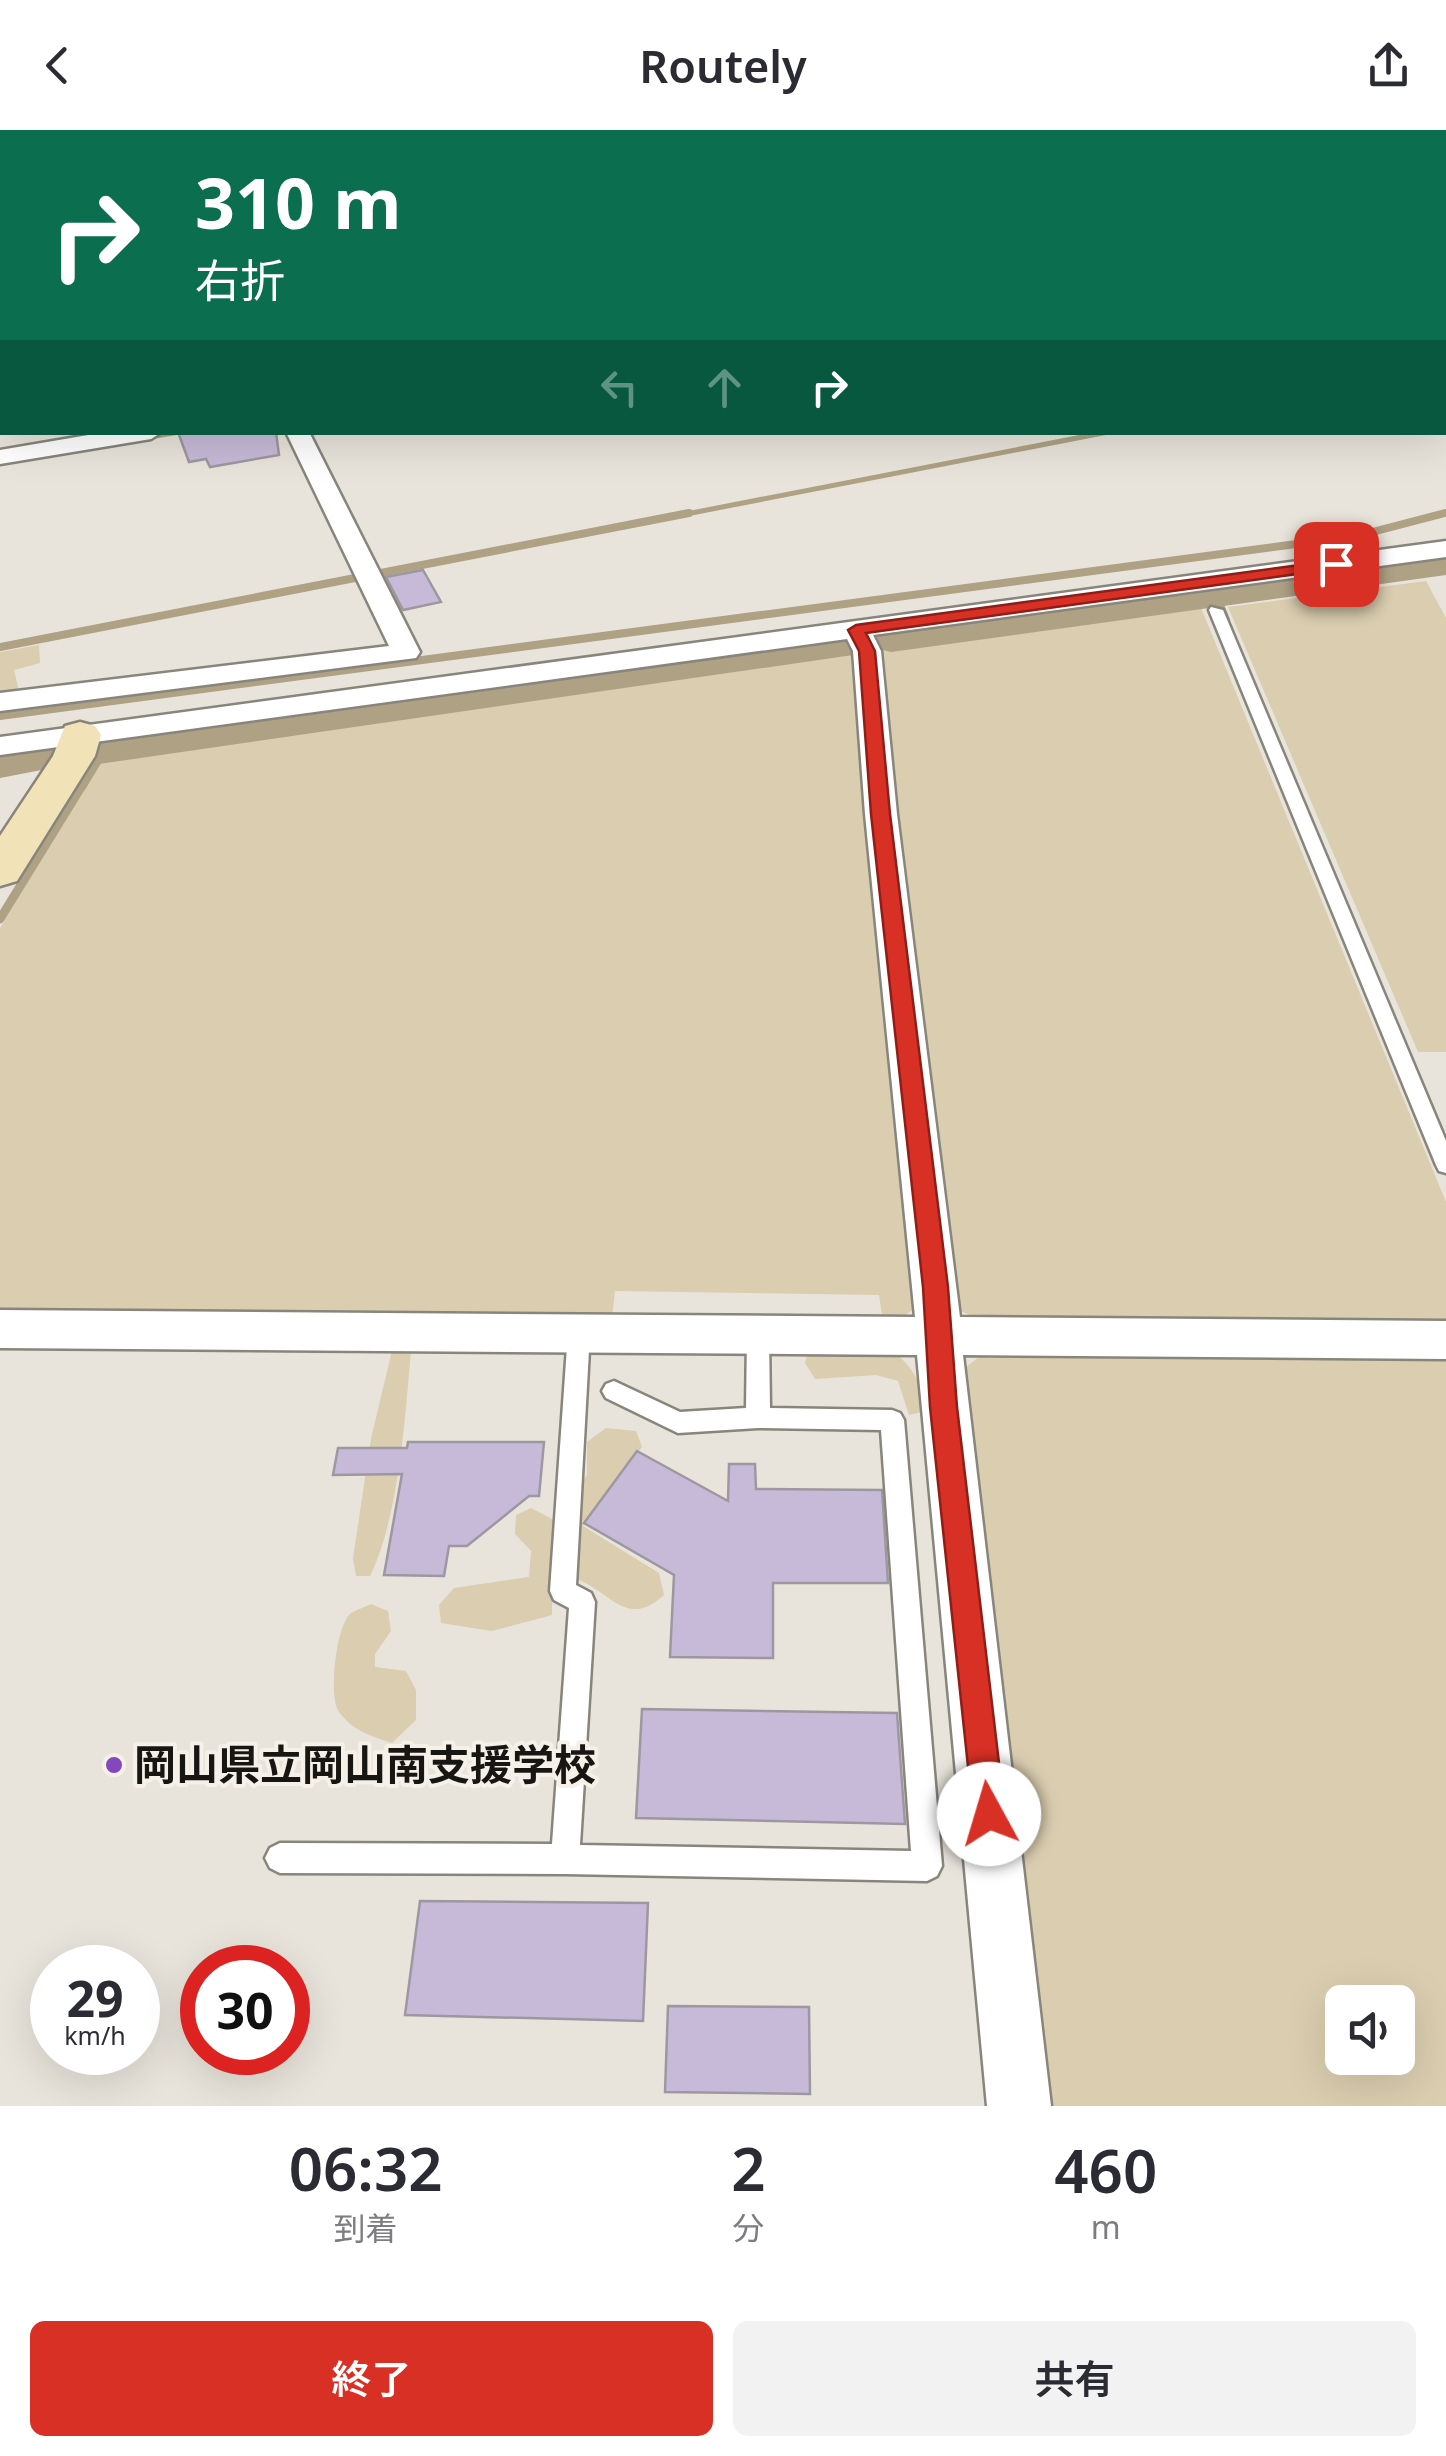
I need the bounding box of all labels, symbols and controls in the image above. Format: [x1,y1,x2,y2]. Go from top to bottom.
text: Routely [639,35,807,96]
icon: back [30,38,85,93]
icon: share [1361,38,1416,93]
text: 310 m [195,154,402,250]
icon: right [30,170,160,300]
text: 右折 [195,249,285,310]
icon: left [592,360,647,415]
icon: ahead [697,360,752,415]
icon: right [802,360,857,415]
pin [1294,522,1379,607]
icon: arrive [1309,537,1364,592]
place label: 岡山県立岡山南支援学校 [134,1735,596,1792]
marker: 岡山県立岡山南支援学校 [103,1754,125,1776]
position arrow [937,1762,1041,1866]
speed limit sign: 30 [180,1945,310,2075]
text: 29 [66,1964,124,2032]
map controls [1325,1985,1415,2075]
button: sound [1325,1985,1415,2075]
text: km/h [64,2018,126,2052]
text: 06:32 [289,2127,443,2209]
text: 2 [731,2127,766,2209]
text: 460 [1054,2129,1157,2211]
text: m [1091,2205,1121,2248]
text: 到着 [334,2206,398,2249]
text: 分 [732,2206,764,2249]
button: 終了 [30,2321,713,2436]
button: 共有 [733,2321,1416,2436]

